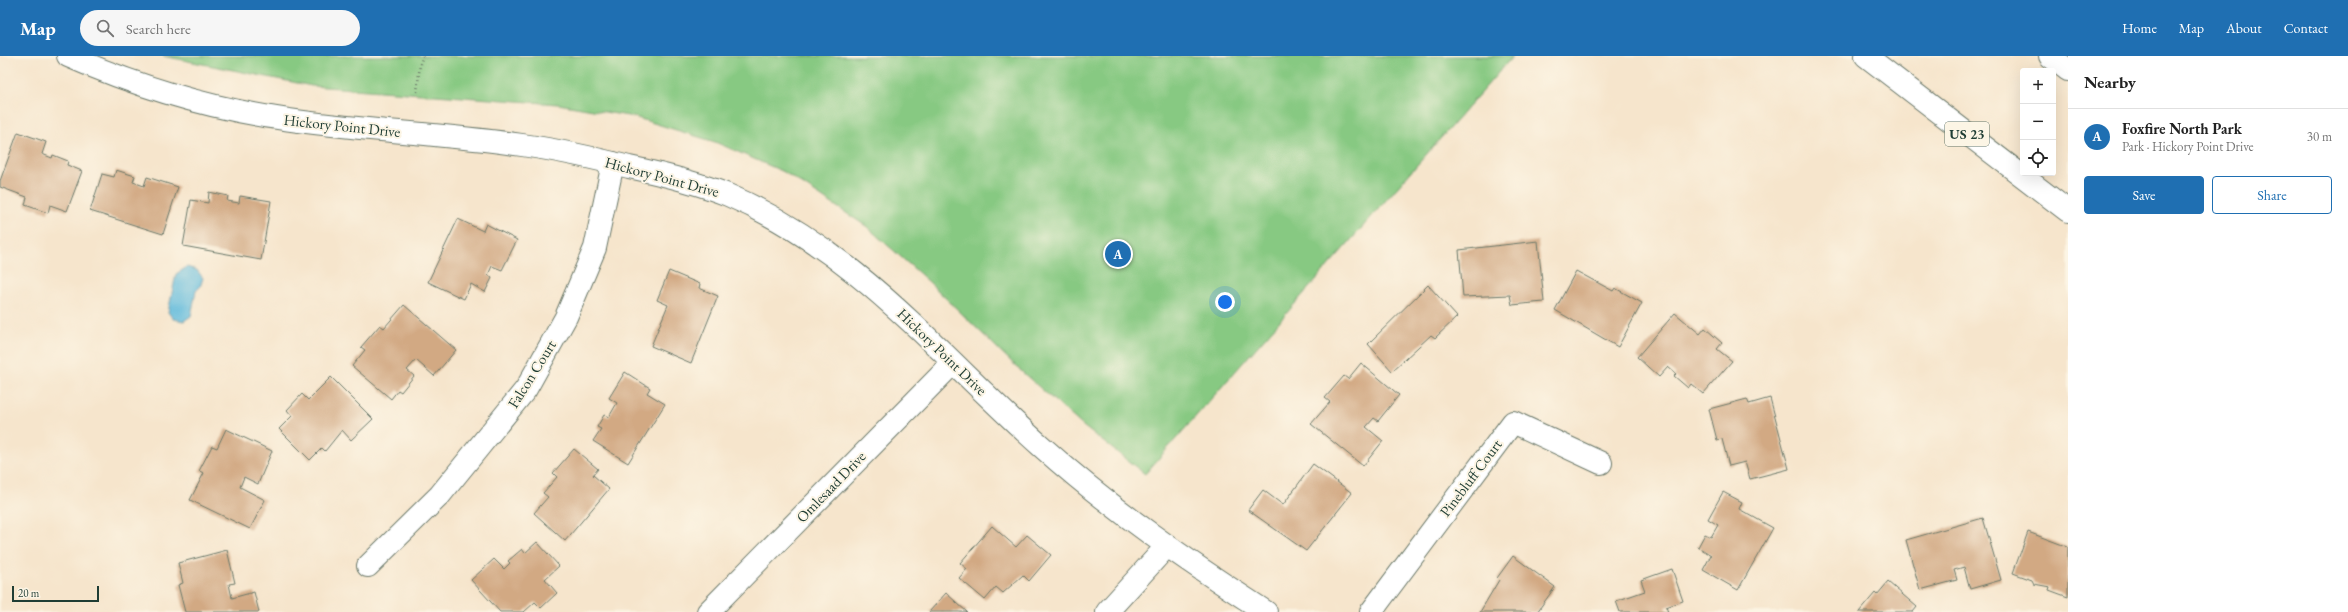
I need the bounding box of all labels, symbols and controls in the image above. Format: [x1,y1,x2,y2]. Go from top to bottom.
search box [80,10,360,46]
text: Map [20,16,56,41]
icon: search [94,17,116,39]
text: Search here [126,19,191,38]
text: Home [2122,19,2157,37]
text: Map [2179,19,2204,37]
text: About [2226,19,2262,37]
text: Contact [2284,19,2328,37]
map controls [2020,68,2056,176]
button: + [2020,68,2056,104]
text: Nearby [2084,71,2136,93]
button: − [2020,104,2056,140]
street label: Hickory Point Drive [283,110,402,141]
text: Foxfire North Park [2122,119,2242,138]
road number: US 23 [1945,122,1989,146]
text: A [2092,128,2102,145]
text: 30 m [2307,128,2332,145]
text: Park · Hickory Point Drive [2122,138,2254,155]
button: locate [2020,140,2056,176]
street label: Hickory Point Drive [603,152,721,201]
button: Save [2084,176,2204,214]
button: Share [2212,176,2332,214]
pin: A [1105,239,1131,269]
your location [1215,292,1235,312]
street label: Hickory Point Drive [894,304,991,399]
street label: Falcon Court [503,336,560,411]
street label: Pinebluff Court [1435,435,1506,520]
street label: Omlesaad Drive [792,447,870,526]
scale bar [12,584,99,603]
text: 20 m [18,586,39,600]

